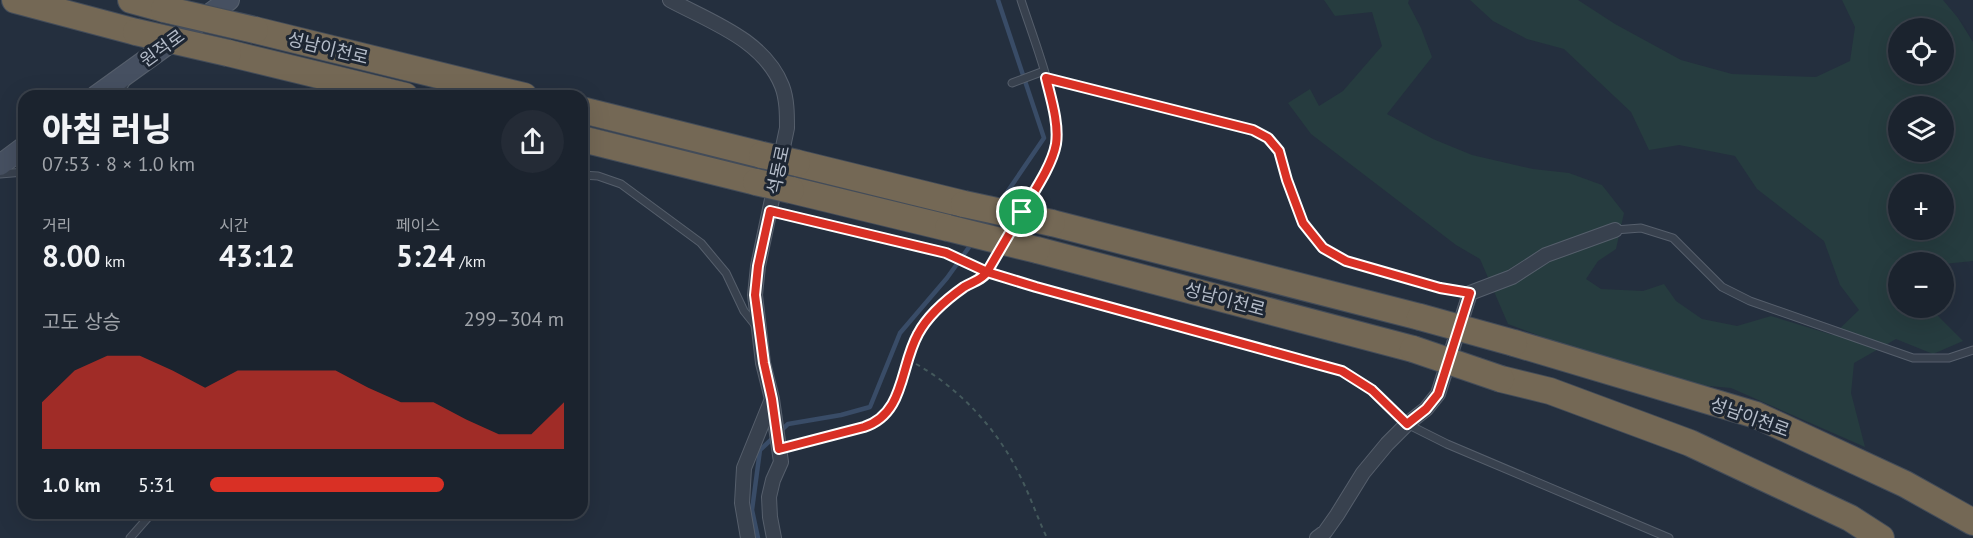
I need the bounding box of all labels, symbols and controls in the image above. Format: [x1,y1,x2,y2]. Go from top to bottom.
map controls [1888,18,1954,318]
button: locate [1888,18,1954,84]
street label: 원적로 [135,24,189,72]
street label: 성남이천로 [285,27,371,69]
button: layers [1888,96,1954,162]
text: 아침 러닝 [42,107,172,150]
button: share [501,110,564,173]
street label: 석동로 [762,143,794,197]
text: 07:53 · 8 × 1.0 km [42,151,195,177]
button: + [1888,174,1954,240]
pin [996,186,1047,237]
icon: arrive [1005,195,1038,228]
text: 거리 [42,215,71,235]
text: 시간 [219,215,248,235]
text: 페이스 [396,215,440,235]
text: 8.00 [42,236,100,275]
text: 43:12 [219,236,295,275]
text: 5:24 [396,236,455,275]
text: km [100,251,125,271]
text: /km [455,251,486,271]
button: − [1888,252,1954,318]
street label: 성남이천로 [1182,277,1268,321]
text: 299–304 m [464,306,564,332]
text: 고도 상승 [42,309,121,335]
street label: 성남이천로 [1707,392,1793,442]
text: 1.0 km [42,472,101,498]
text: 5:31 [138,472,175,498]

